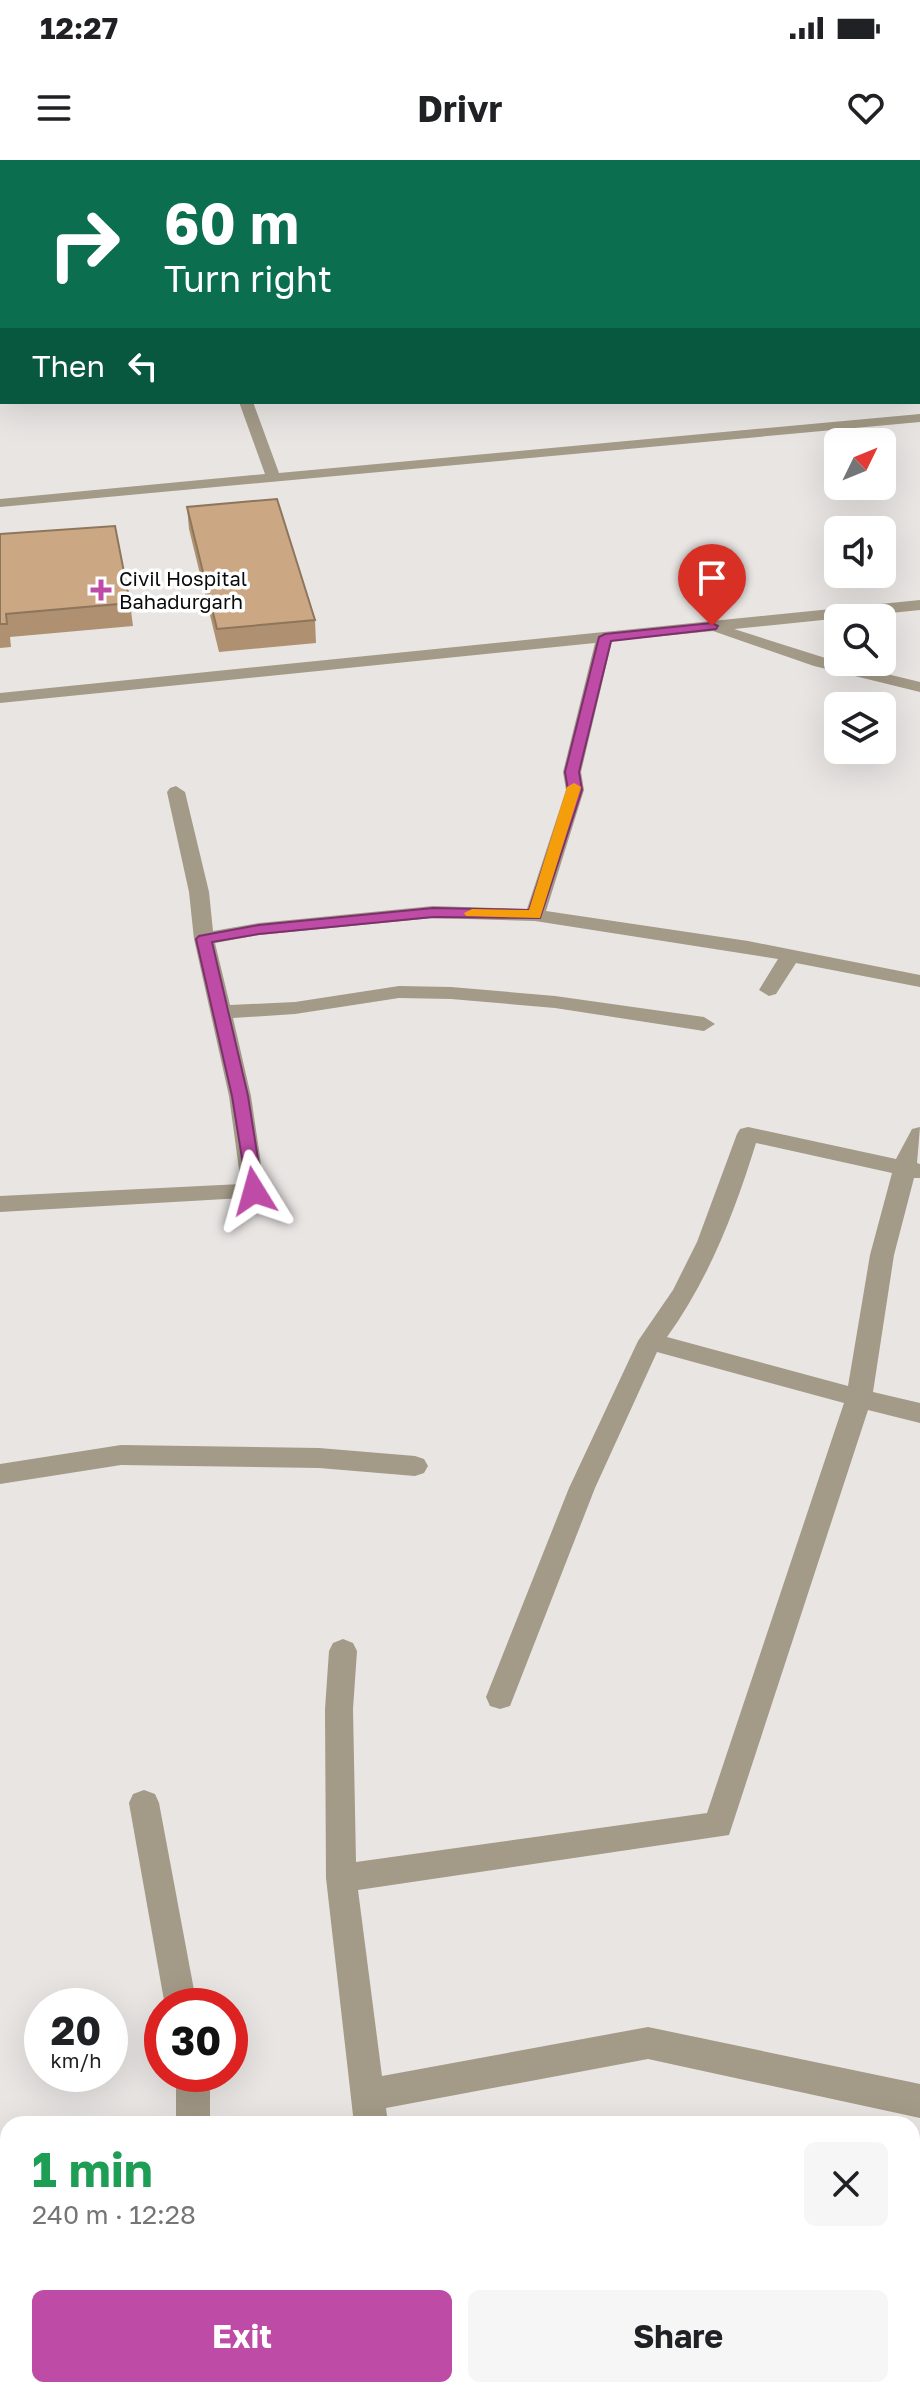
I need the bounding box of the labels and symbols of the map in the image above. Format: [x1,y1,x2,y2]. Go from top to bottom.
north arrow [824,428,896,500]
pin [678,544,746,626]
place label: Civil Hospital Bahadurgarh [119,566,247,613]
marker: Civil Hospital Bahadurgarh [90,579,112,601]
position arrow [212,1149,296,1233]
speed limit sign: 30 [144,1988,248,2092]

